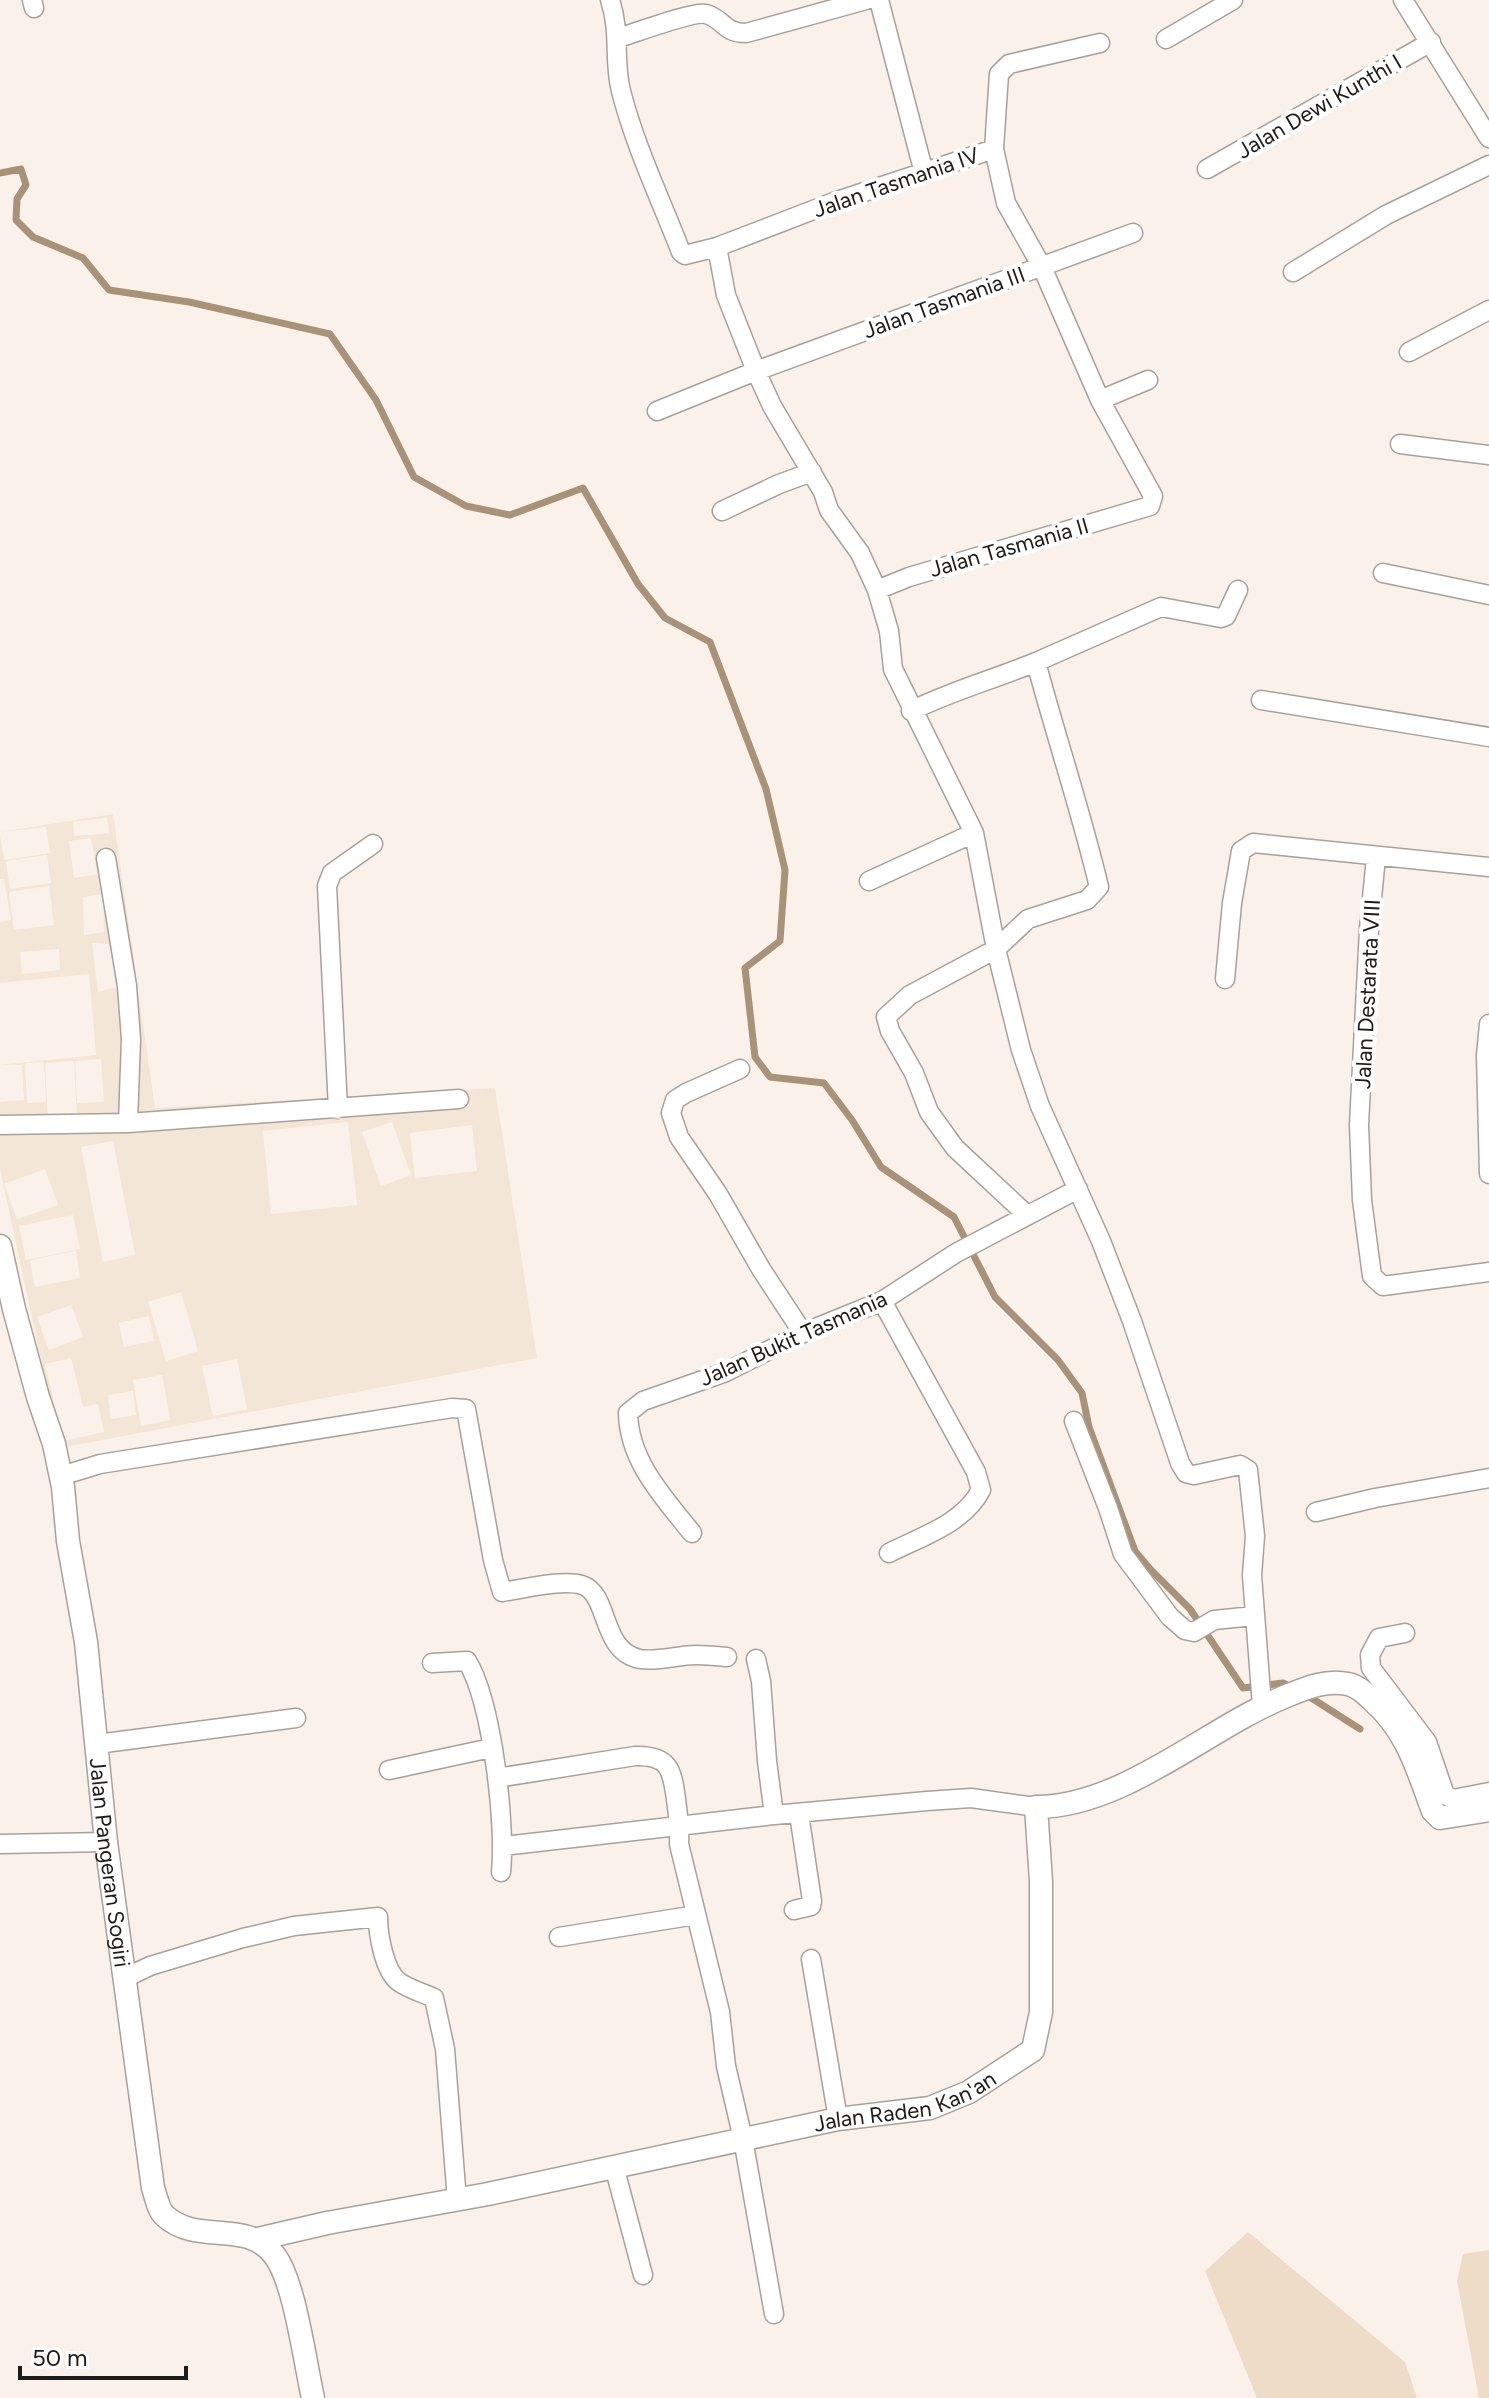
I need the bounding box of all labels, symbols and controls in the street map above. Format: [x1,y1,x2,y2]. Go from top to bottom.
street label: Jalan Dewi Kunthi I [1232,48,1407,165]
street label: Jalan Tasmania IV [810,141,983,224]
street label: Jalan Tasmania III [859,261,1029,344]
street label: Jalan Tasmania II [926,512,1092,583]
street label: Jalan Destarata VIII [1349,898,1386,1090]
street label: Jalan Bukit Tasmania [695,1285,891,1392]
street label: Jalan Pangeran Sogiri [84,1757,136,1969]
street label: Jalan Raden Kan'an [811,2065,1001,2138]
scale bar [20,2330,186,2380]
text: 50 m [32,2343,88,2372]

